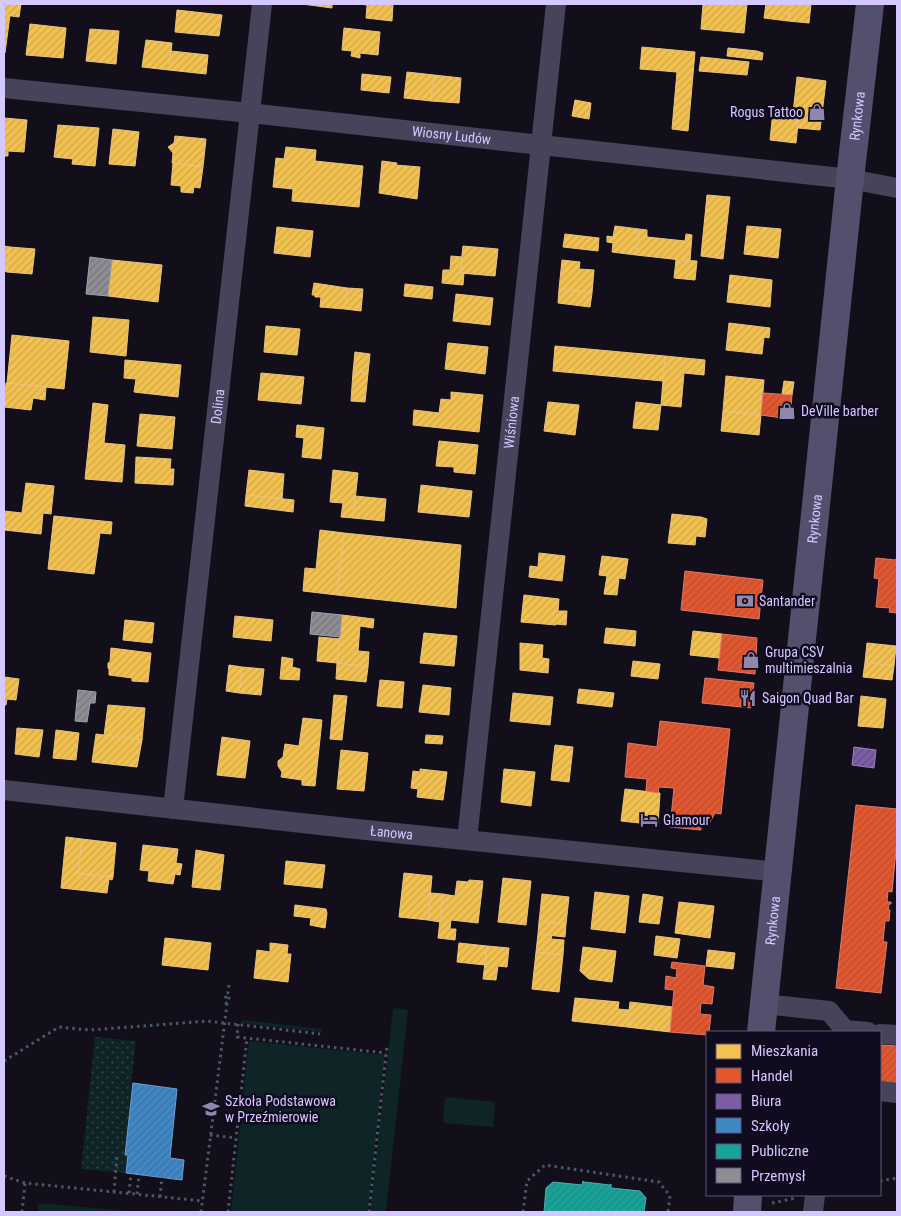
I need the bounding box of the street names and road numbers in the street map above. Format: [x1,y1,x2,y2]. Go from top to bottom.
street label: Rynkowa [846,91,868,141]
street label: Wiosny Ludów [411,123,492,147]
street label: Dolina [208,388,227,425]
street label: Wiśniowa [501,395,522,450]
street label: Rynkowa [804,493,825,544]
street label: Łanowa [369,822,414,843]
street label: Rynkowa [762,895,783,946]

